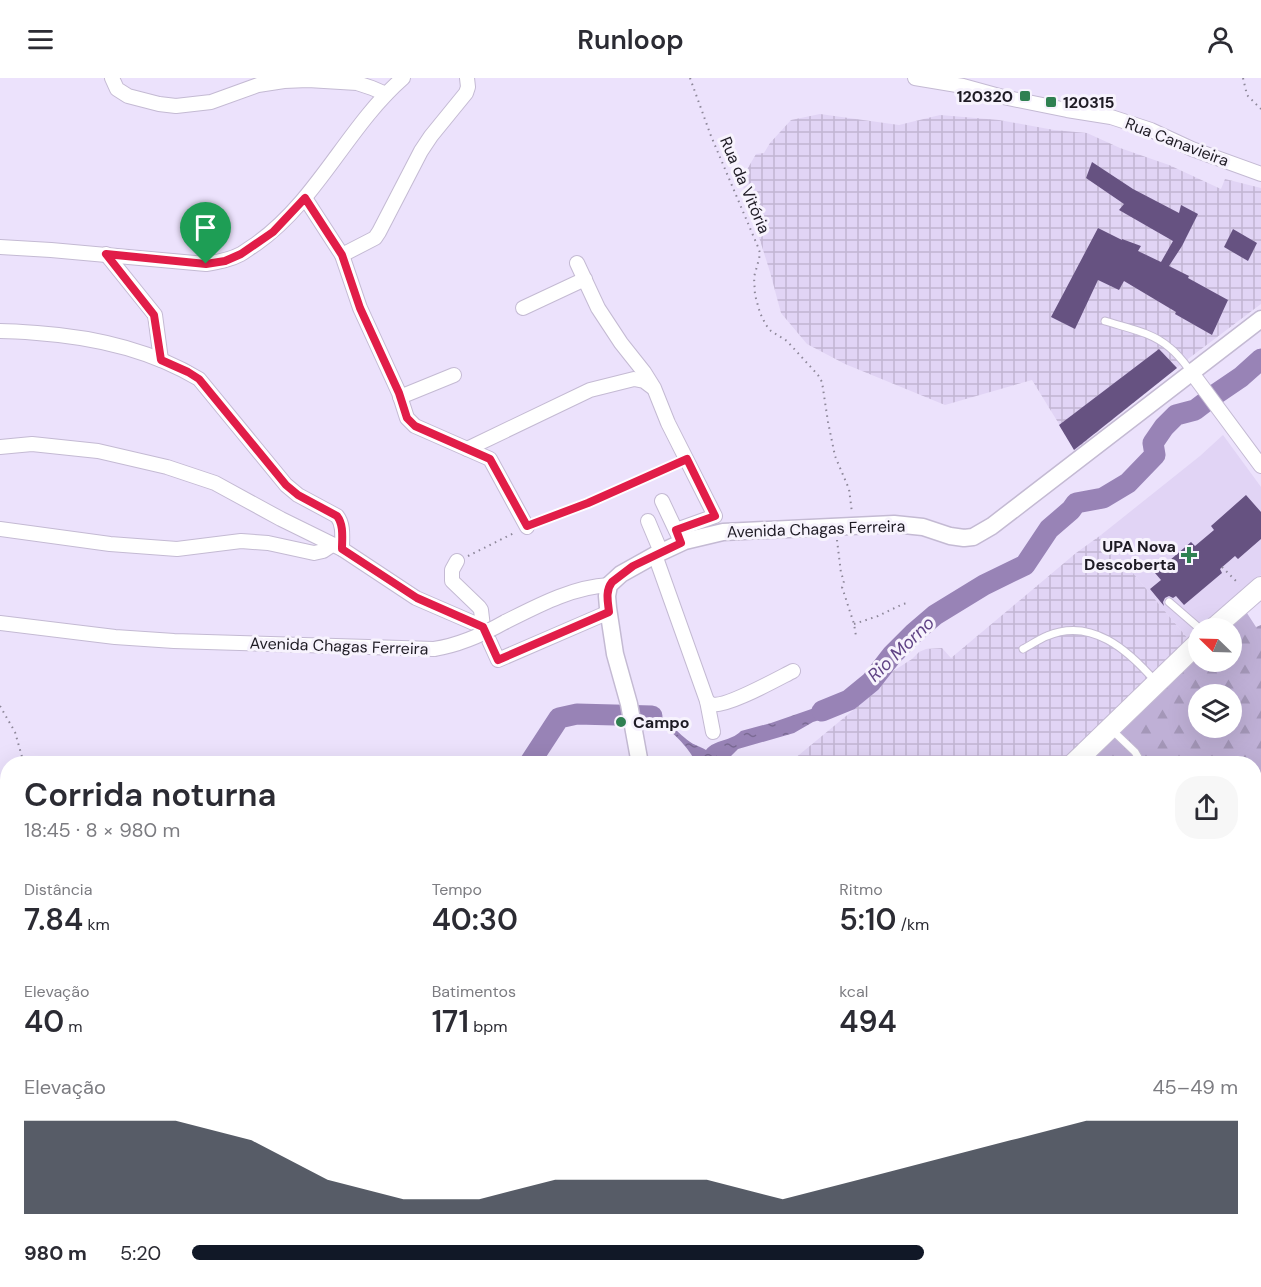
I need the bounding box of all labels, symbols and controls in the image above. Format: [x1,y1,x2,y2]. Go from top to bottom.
text: Runloop [577,22,684,57]
icon: menu [24,23,57,56]
icon: person [1204,23,1237,56]
place label: 120320 [957,86,1013,107]
marker: 120320 [1018,89,1032,103]
place label: 120315 [1063,92,1115,113]
marker: 120315 [1044,95,1058,109]
street label: Rua Canavieira [1122,113,1232,171]
street label: Rua da Vitória [715,133,775,237]
pin [180,202,231,264]
icon: arrive [189,211,222,244]
street label: Avenida Chagas Ferreira [726,515,906,543]
place label: UPA Nova Descoberta [1084,536,1176,575]
marker: UPA Nova Descoberta [1180,546,1198,564]
water label: Rio Morno [862,611,940,687]
north arrow [1188,618,1242,672]
map controls [1188,618,1242,738]
street label: Avenida Chagas Ferreira [249,632,429,660]
button: layers [1188,684,1242,738]
place label: Campo [633,712,689,733]
marker: Campo [614,715,628,729]
text: Corrida noturna [24,773,276,816]
button: share [1175,776,1238,839]
text: 18:45 · 8 × 980 m [24,817,180,843]
text: Distância [24,879,92,900]
text: Tempo [432,879,482,900]
text: Ritmo [839,879,883,900]
text: 7.84 [24,900,83,939]
text: 40:30 [432,900,518,939]
text: 5:10 [839,900,896,939]
text: km [83,914,110,935]
text: /km [896,914,929,935]
text: Elevação [24,981,89,1002]
text: Batimentos [432,981,516,1002]
text: kcal [839,981,868,1002]
text: 40 [24,1002,64,1041]
text: 171 [432,1002,469,1041]
text: 494 [839,1002,897,1041]
text: m [64,1016,83,1037]
text: bpm [469,1016,508,1037]
text: Elevação [24,1074,106,1100]
text: 45–49 m [1152,1074,1238,1100]
text: 980 m [24,1240,87,1266]
text: 5:20 [120,1240,161,1266]

